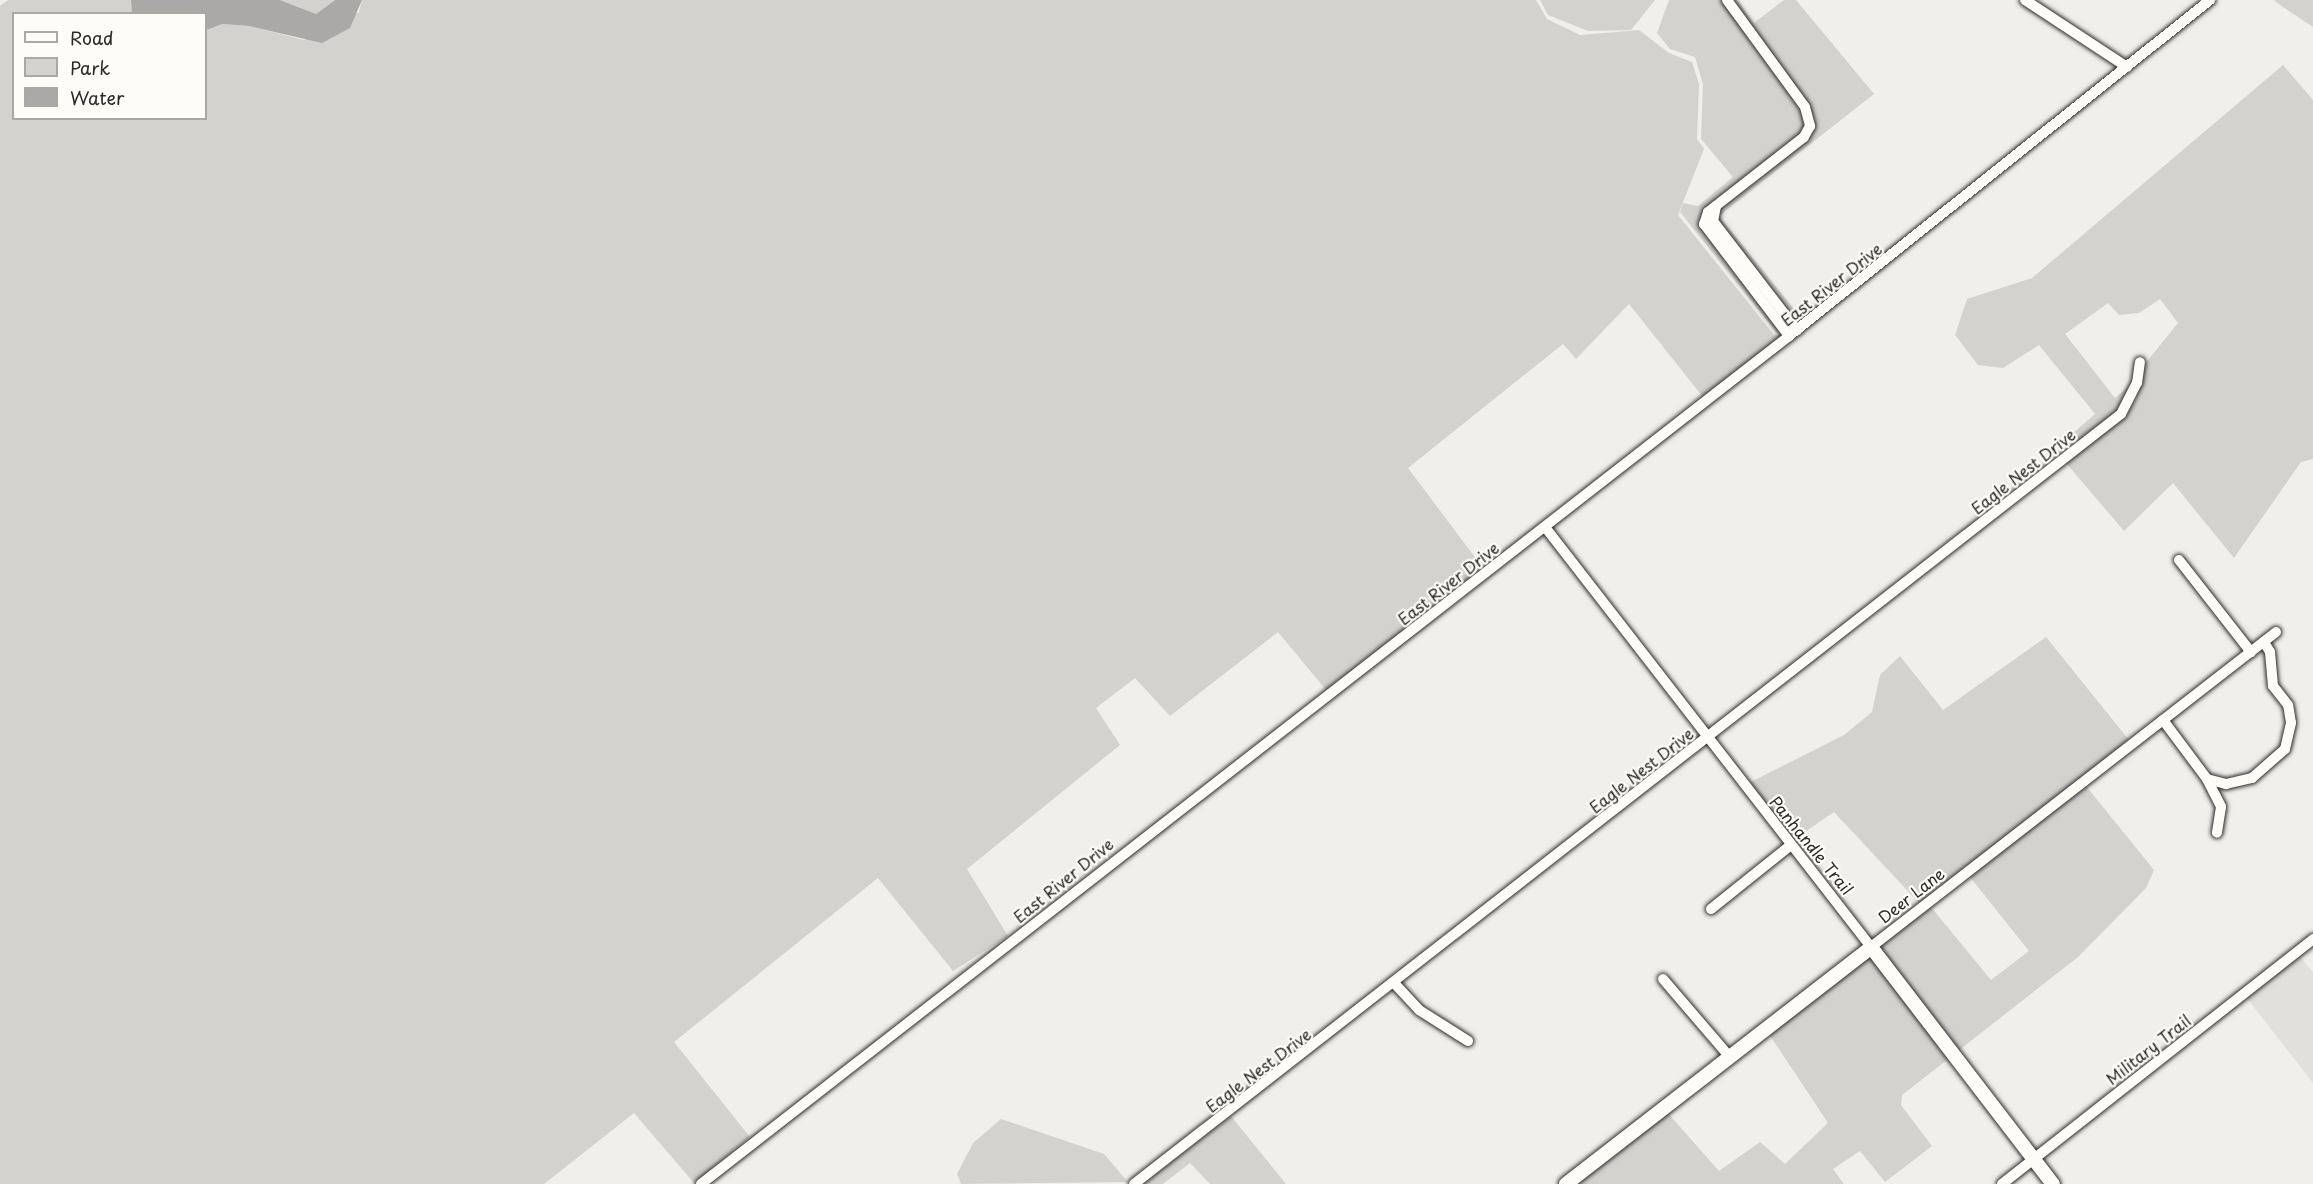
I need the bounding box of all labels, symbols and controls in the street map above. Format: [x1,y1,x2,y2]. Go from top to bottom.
legend [12,12,207,120]
text: Road [70,24,114,51]
text: Park [70,54,110,81]
text: Water [70,84,124,111]
street label: East River Drive [1776,238,1886,330]
street label: Eagle Nest Drive [1966,424,2080,518]
street label: East River Drive [1393,537,1503,629]
street label: Eagle Nest Drive [1584,723,1698,817]
street label: Panhandle Trail [1766,792,1858,898]
street label: East River Drive [1009,834,1117,926]
street label: Deer Lane [1874,863,1948,927]
street label: Military Trail [2102,1010,2194,1088]
street label: Eagle Nest Drive [1201,1024,1315,1116]

